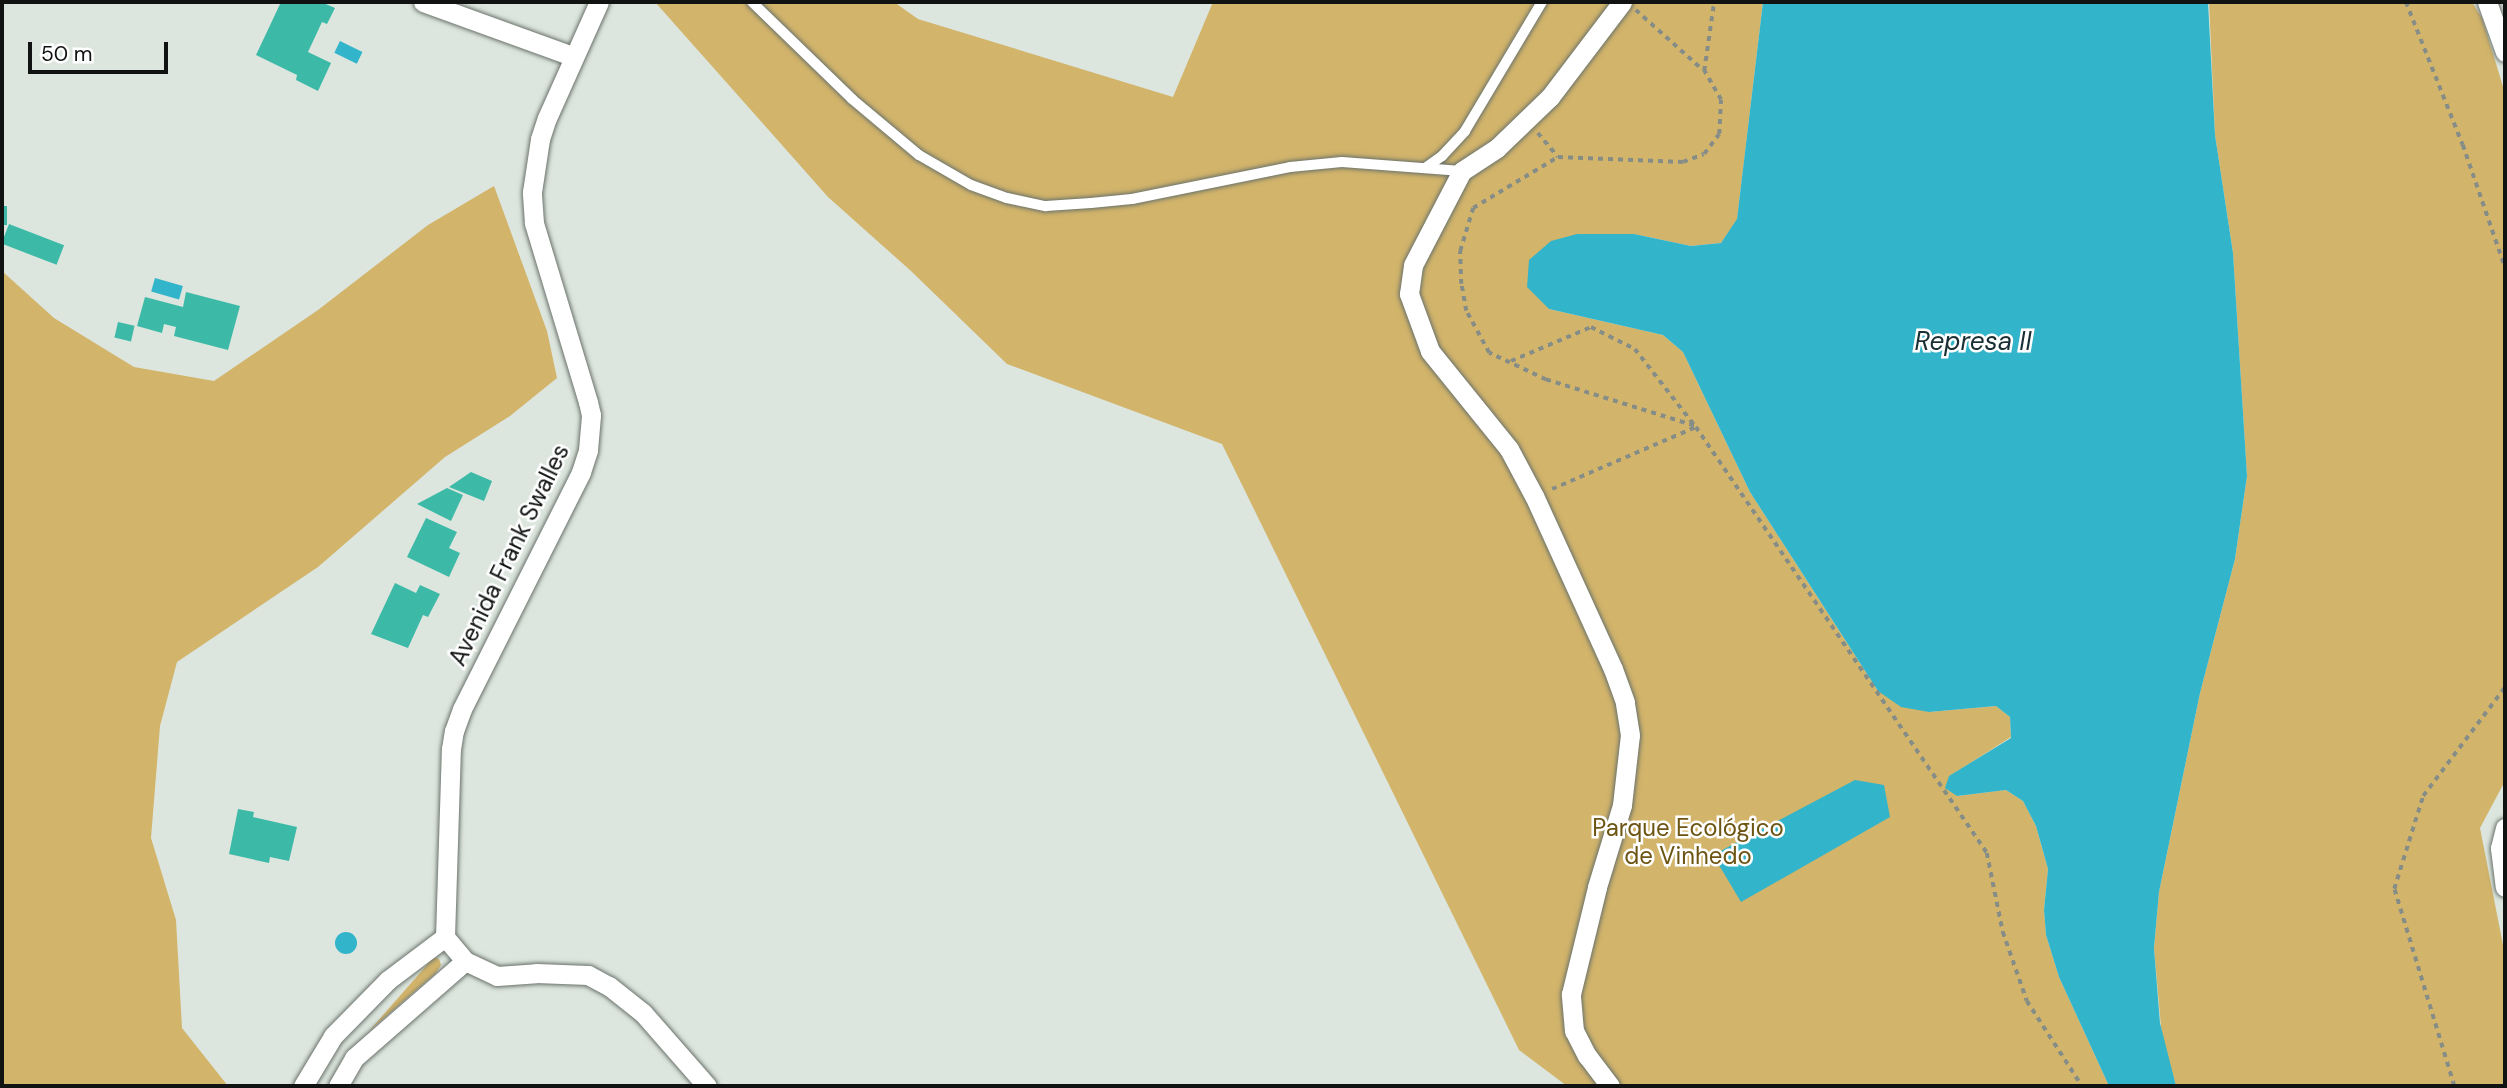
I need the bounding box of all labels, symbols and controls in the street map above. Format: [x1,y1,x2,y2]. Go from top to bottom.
scale bar [32,28,172,72]
text: 50 m [41,40,92,68]
water label: Represa II [1914,326,2032,358]
street label: Avenida Frank Swalles [443,440,575,670]
park label: Parque Ecológico de Vinhedo [1592,814,1784,870]

